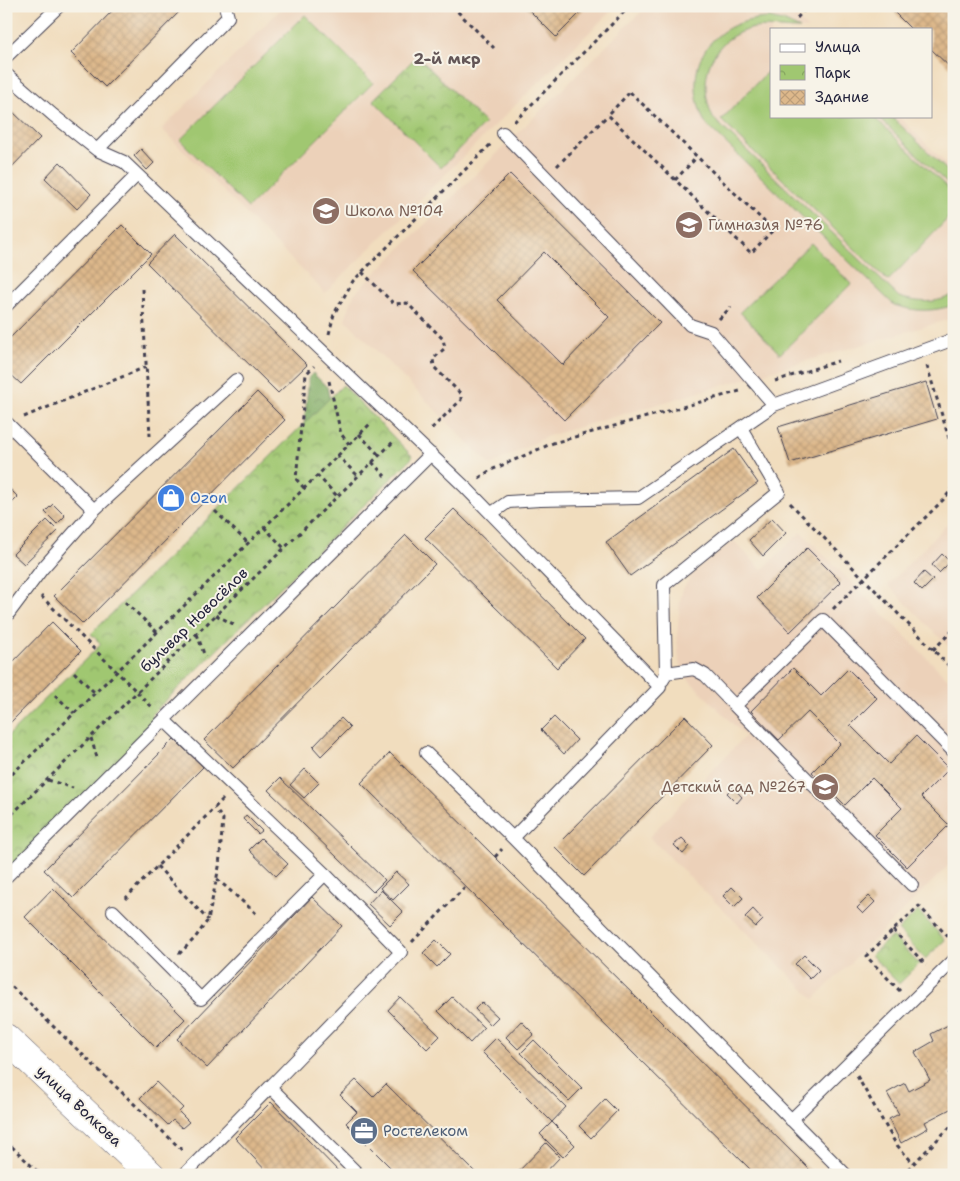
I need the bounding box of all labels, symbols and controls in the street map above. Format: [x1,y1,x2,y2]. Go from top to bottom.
legend [770,28,932,118]
text: Улица [815,37,861,57]
district label: 2-й мкр [413,48,481,69]
text: Парк [815,63,851,83]
text: Здание [815,87,869,107]
school or university icon: Школа №104 [311,196,341,226]
place label: Школа №104 [345,201,443,221]
school or university icon: Гимназия №76 [674,210,704,240]
place label: Гимназия №76 [708,215,823,235]
shop icon: Ozon [156,483,186,513]
place label: Ozon [190,488,227,508]
street label: бульвар Новосёлов [136,563,252,677]
school or university icon: Детский сад №267 [810,772,840,802]
place label: Детский сад №267 [661,777,806,797]
street label: улица Волкова [32,1061,127,1151]
office icon: Ростелеком [349,1116,379,1146]
place label: Ростелеком [383,1121,468,1141]

